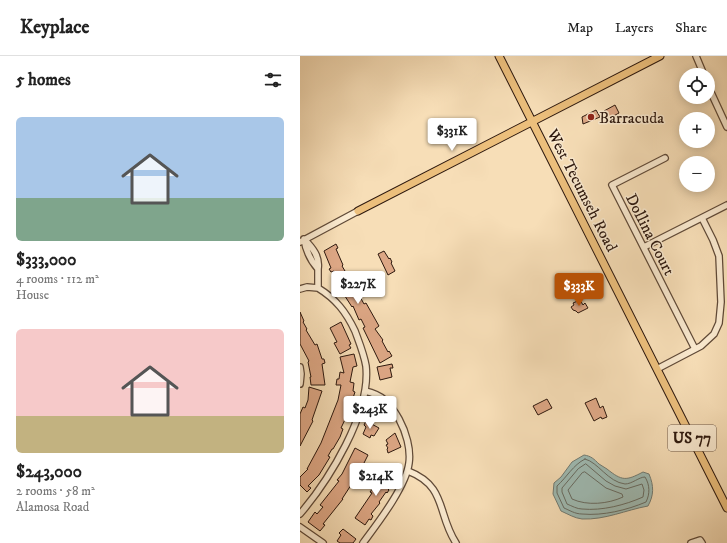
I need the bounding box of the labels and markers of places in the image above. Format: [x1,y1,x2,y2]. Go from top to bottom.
place label: Barracuda [599,108,664,128]
marker: Barracuda [586,112,596,122]
pin: $331K [424,118,480,152]
pin: $227K [330,271,386,305]
pin: $333K [551,273,607,307]
pin: $243K [342,396,398,430]
pin: $214K [348,463,404,497]

